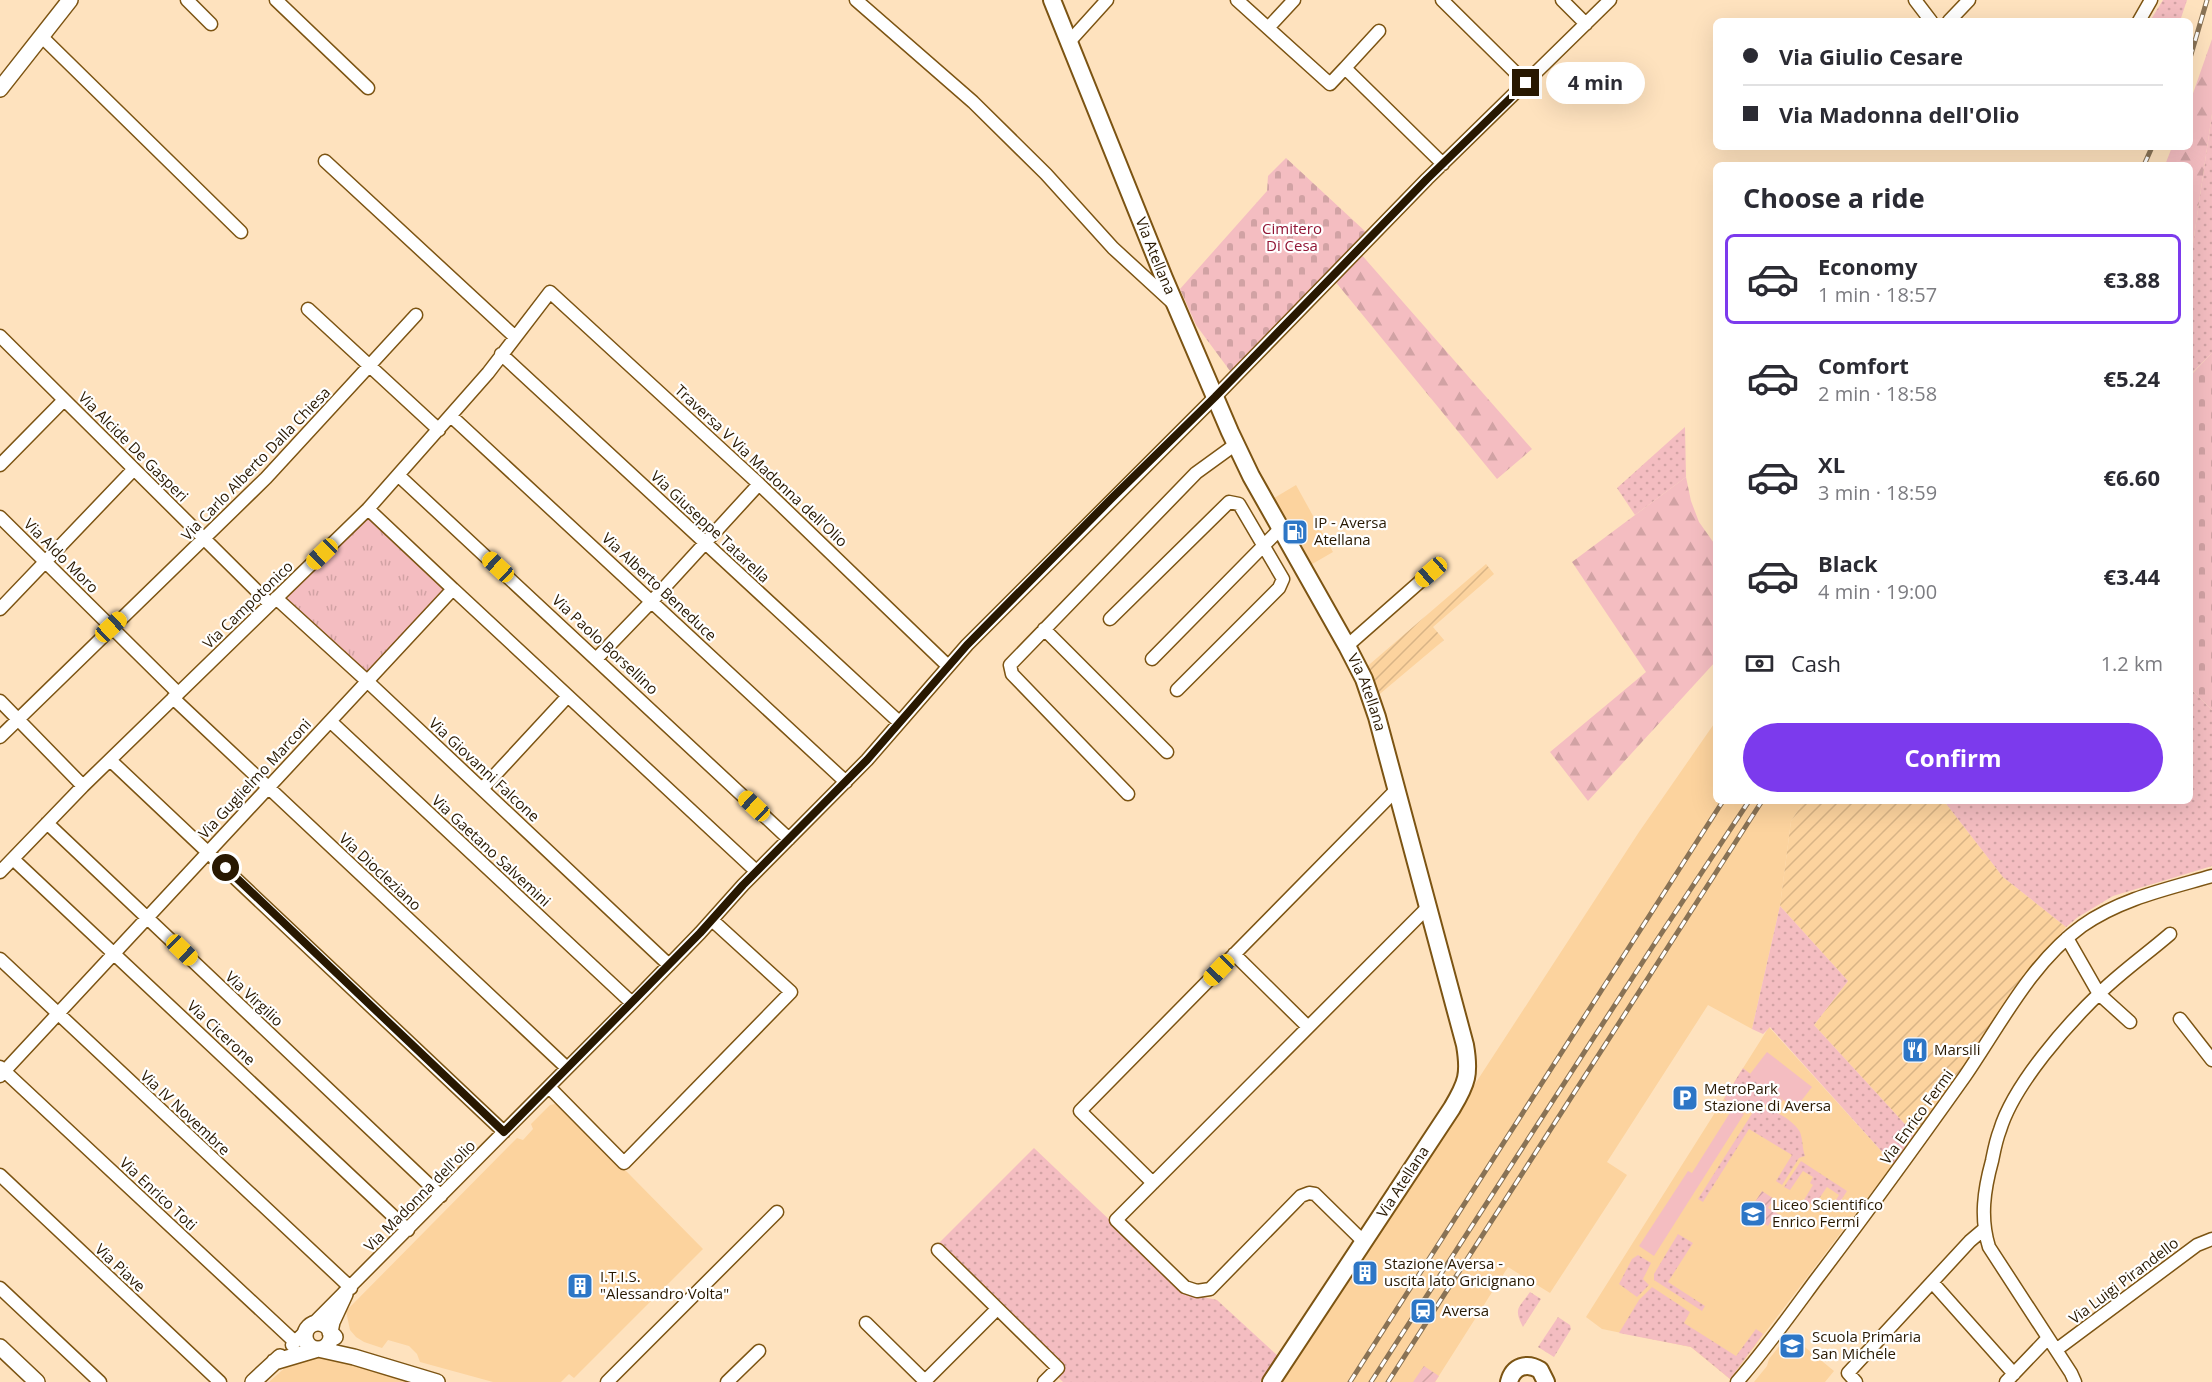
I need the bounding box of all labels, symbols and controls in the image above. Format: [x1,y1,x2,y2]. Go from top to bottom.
text: Via Giulio Cesare [1779,41,1963,71]
callout: 4 min [1547,62,1646,104]
route end [1512,69,1539,96]
text: 4 min [1568,69,1623,96]
text: Via Madonna dell'Olio [1779,99,2019,129]
text: Choose a ride [1743,179,1925,216]
street label: Via Atellana [1132,214,1181,297]
park label: Cimitero Di Cesa [1262,218,1322,255]
text: Economy [1818,251,1917,281]
icon: car [1746,252,1800,306]
text: €3.88 [2103,264,2160,294]
text: 1 min · 18:57 [1818,281,1937,308]
text: Comfort [1818,350,1909,380]
icon: car [1746,351,1800,405]
text: €5.24 [2103,363,2160,393]
street label: Traversa V Via Madonna dell'Olio [671,380,852,551]
text: 2 min · 18:58 [1818,380,1937,407]
street label: Via Carlo Alberto Dalla Chiesa [176,382,334,544]
street label: Via Alcide De Gasperi [74,387,193,506]
text: XL [1818,449,1845,479]
icon: car [1746,450,1800,504]
text: €6.60 [2103,462,2160,492]
street label: Via Giuseppe Tatarella [647,466,774,587]
text: 3 min · 18:59 [1818,479,1937,506]
place label: IP - Aversa Atellana [1314,512,1387,549]
street label: Via Aldo Moro [20,514,103,597]
fuel station icon: IP - Aversa Atellana [1280,517,1310,547]
street label: Via Alberto Beneduce [598,528,721,645]
car [303,535,341,573]
car [479,548,517,586]
text: Black [1818,548,1878,578]
icon: car [1746,549,1800,603]
car [1412,553,1450,591]
street label: Via Campotonico [198,556,297,653]
text: €3.44 [2103,561,2160,591]
text: 4 min · 19:00 [1818,578,1937,605]
street label: Via Paolo Borsellino [548,590,663,699]
car [92,608,130,646]
icon: cash [1743,647,1776,680]
text: Cash [1791,648,1841,678]
street label: Via Atellana [1344,650,1391,733]
text: 1.2 km [2101,650,2163,677]
street label: Via Giovanni Falcone [425,713,544,826]
street label: Via Guglielmo Marconi [193,714,315,843]
button: Confirm [1743,723,2163,792]
car [735,787,773,825]
street label: Via Gaetano Salvemini [428,790,555,911]
street label: Via Diocleziano [335,828,426,915]
route start [212,854,239,881]
car [163,931,201,969]
car [1200,951,1238,989]
street label: Via Virgilio [221,966,288,1030]
street label: Via Cicerone [183,995,260,1069]
restaurant icon: Marsili [1900,1035,1930,1065]
place label: Marsili [1934,1039,1980,1059]
street label: Via IV Novembre [137,1065,235,1159]
street label: Via Enrico Fermi [1875,1065,1957,1168]
place label: MetroPark Stazione di Aversa [1704,1078,1831,1115]
parking icon: MetroPark Stazione di Aversa [1670,1083,1700,1113]
street label: Via Madonna dell'olio [359,1135,479,1255]
street label: Via Atellana [1372,1142,1433,1221]
street label: Via Enrico Toti [116,1152,202,1234]
place label: Liceo Scientifico Enrico Fermi [1772,1194,1883,1231]
school or university icon: Liceo Scientifico Enrico Fermi [1738,1199,1768,1229]
street label: Via Luigi Pirandello [2065,1232,2182,1328]
street label: Via Piave [91,1239,150,1296]
place label: Stazione Aversa - uscita lato Gricignano [1384,1253,1535,1290]
building icon: Stazione Aversa - uscita lato Gricignano [1350,1258,1380,1288]
place label: I.T.I.S. "Alessandro Volta" [600,1266,729,1303]
building icon: I.T.I.S. "Alessandro Volta" [565,1271,595,1301]
station icon: Aversa [1408,1296,1438,1326]
place label: Aversa [1442,1300,1489,1320]
place label: Scuola Primaria San Michele [1812,1326,1921,1363]
school or university icon: Scuola Primaria San Michele [1777,1331,1807,1361]

